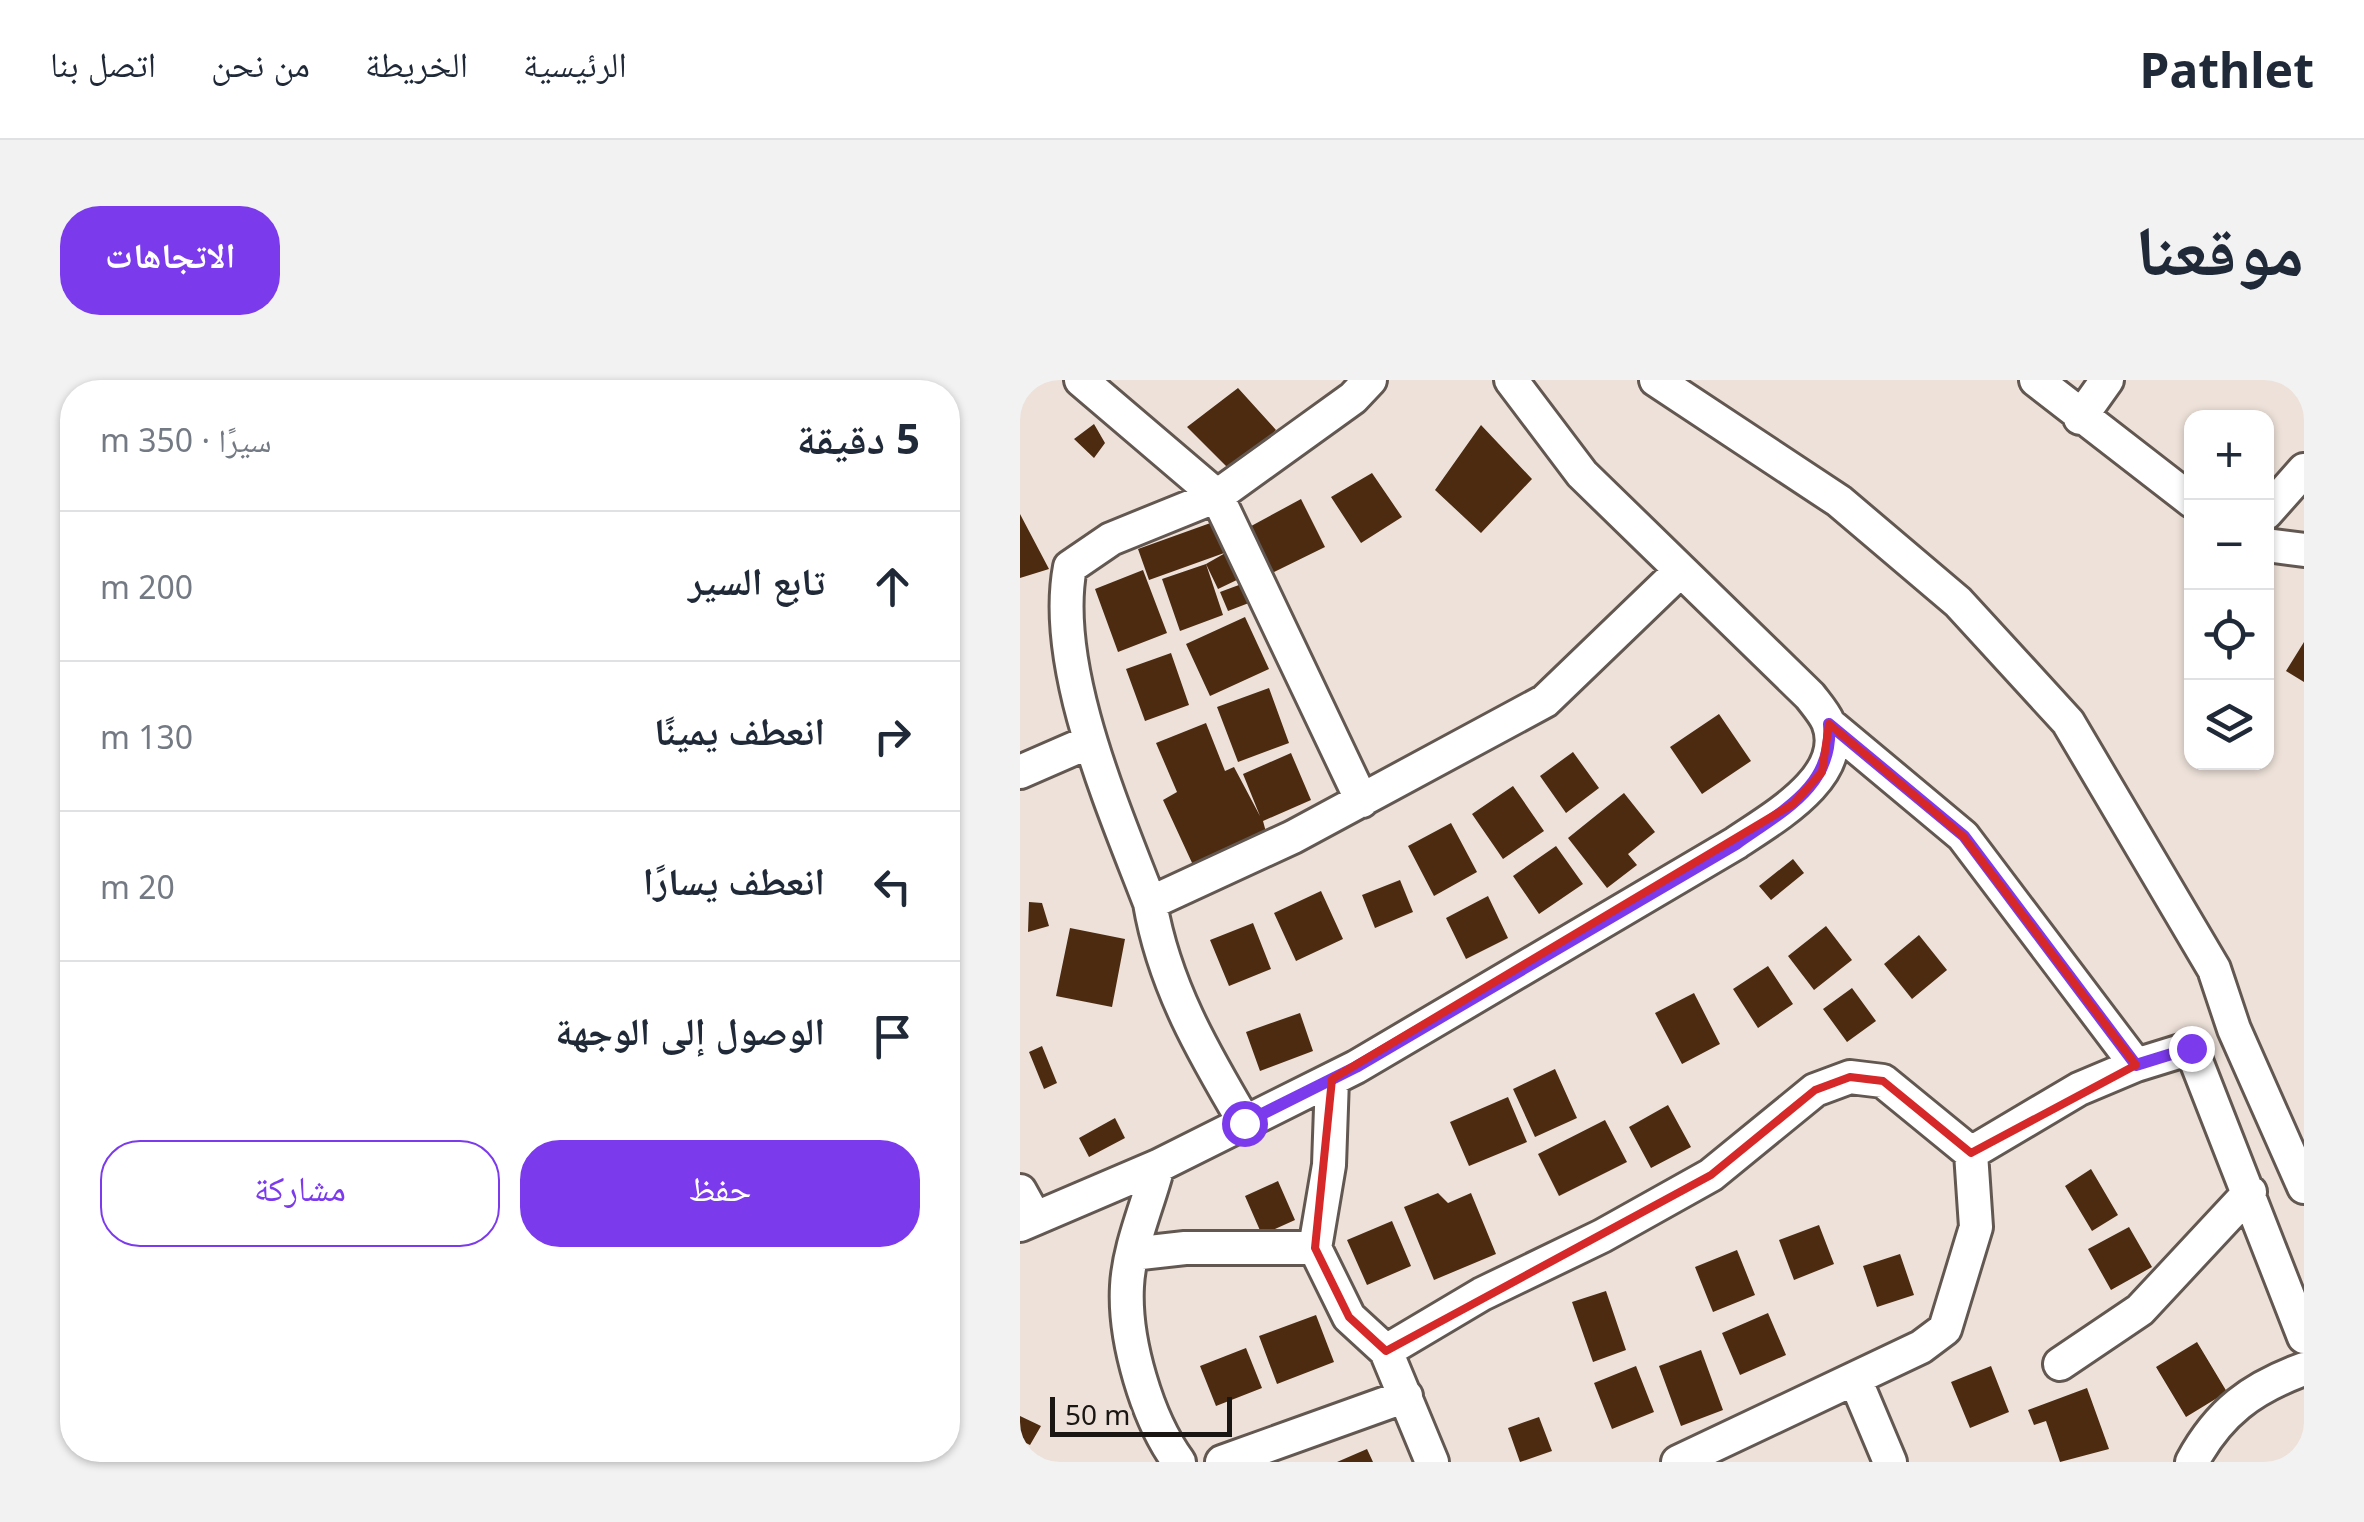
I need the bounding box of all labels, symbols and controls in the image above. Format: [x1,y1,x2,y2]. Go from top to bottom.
text: Pathlet [2140,37,2314,102]
text: اتصل بنا [50,40,156,87]
text: من نحن [211,40,310,87]
text: الخريطة [365,40,468,87]
text: الرئيسية [523,40,627,87]
text: موقعنا [2135,201,2304,297]
button: الاتجاهات [60,206,280,315]
text: 5 دقيقة [797,409,920,466]
map controls [2184,410,2274,770]
button: + [2184,410,2274,500]
text: سيرًا · 350 m [100,418,272,461]
button: − [2184,500,2274,590]
text: تابع السير [688,554,825,606]
icon: ahead [865,559,920,614]
text: 200 m [100,565,193,608]
button: locate [2184,590,2274,680]
button: layers [2184,680,2274,770]
text: انعطف يمينًا [654,704,825,756]
icon: right [865,709,920,764]
text: 130 m [100,715,193,758]
text: انعطف يسارًا [643,854,825,906]
icon: left [865,859,920,914]
text: 20 m [100,865,175,908]
text: الوصول إلى الوجهة [555,1004,825,1056]
icon: arrive [865,1009,920,1064]
route end [2169,1026,2215,1072]
route start [1222,1101,1268,1147]
button: مشاركة [100,1140,500,1247]
button: حفظ [520,1140,920,1247]
scale bar [1050,1392,1232,1436]
text: 50 m [1065,1395,1131,1433]

